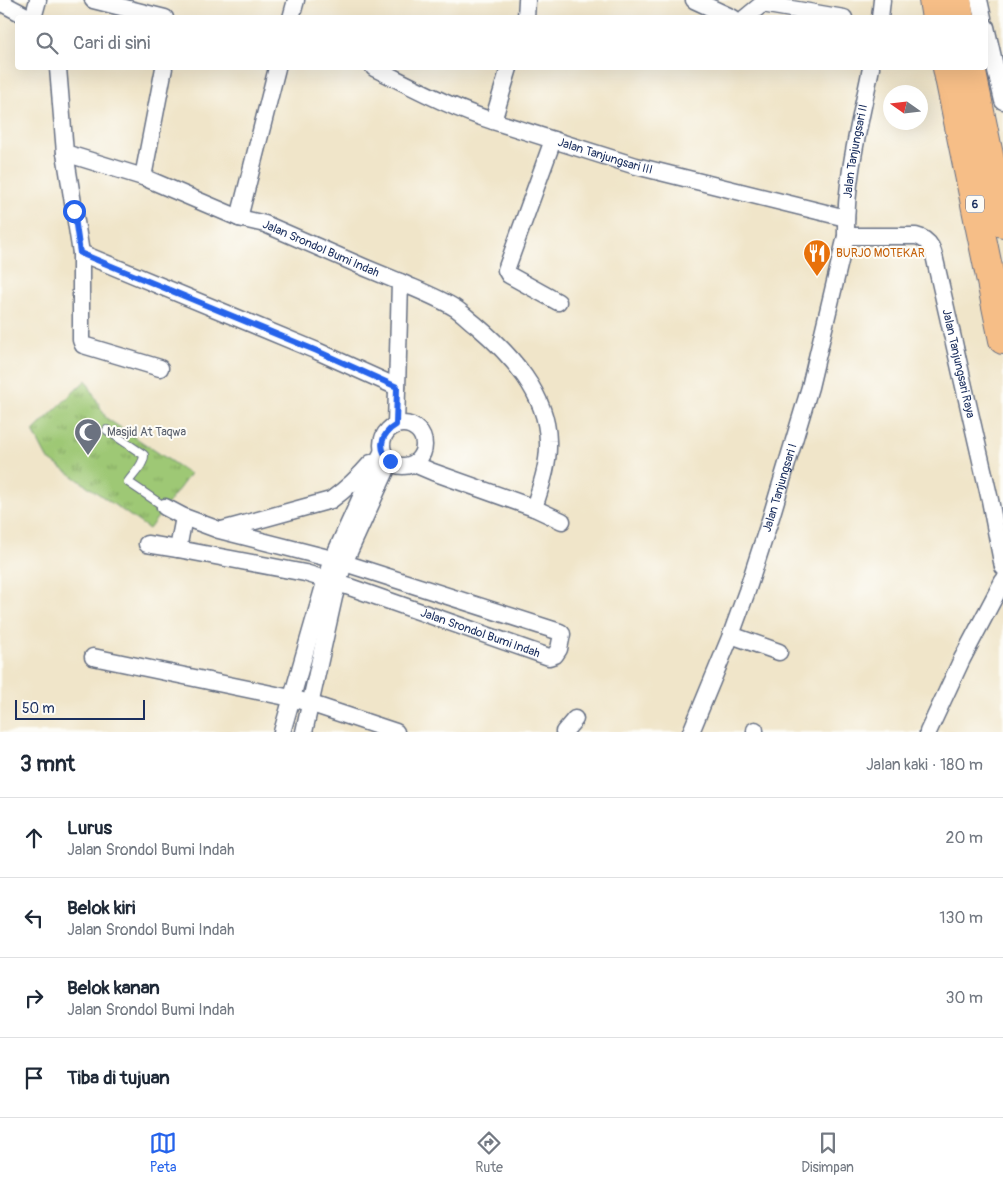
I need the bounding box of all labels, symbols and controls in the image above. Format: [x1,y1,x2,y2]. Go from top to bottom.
search box [15,15,988,70]
icon: search [33,29,61,57]
text: Cari di sini [73,31,150,55]
north arrow [883,85,928,130]
street label: Jalan Tanjungsari II [840,103,871,199]
street label: Jalan Tanjungsari III [556,134,654,177]
road number: 6 [966,195,984,212]
route start [63,200,86,223]
street label: Jalan Srondol Bumi Indah [260,216,382,280]
restaurant icon: BURJO MOTEKAR [802,238,832,277]
place label: BURJO MOTEKAR [836,246,925,261]
street label: Jalan Tanjungsari Raya [939,308,979,420]
mosque icon: Masjid At Taqwa [73,417,103,456]
place label: Masjid At Taqwa [107,425,186,440]
street label: Jalan Tanjungsari I [759,442,800,534]
route end [379,450,402,473]
street label: Jalan Srondol Bumi Indah [419,605,543,661]
scale bar [15,697,145,720]
text: 50 m [22,700,55,717]
text: 3 mnt [20,751,75,778]
text: Jalan kaki · 180 m [866,755,983,775]
text: Lurus [67,816,112,840]
icon: ahead [20,824,48,852]
text: 20 m [945,828,983,848]
text: Jalan Srondol Bumi Indah [67,840,235,860]
text: Belok kiri [67,896,135,920]
icon: left [20,904,48,932]
text: 130 m [939,908,983,928]
text: Jalan Srondol Bumi Indah [67,920,235,940]
text: Belok kanan [67,976,160,1000]
icon: right [20,984,48,1012]
text: 30 m [945,988,983,1008]
text: Jalan Srondol Bumi Indah [67,1000,235,1020]
icon: arrive [20,1064,48,1092]
text: Tiba di tujuan [67,1066,170,1090]
tab: Peta [149,1129,177,1176]
tab: Rute [475,1129,503,1176]
tab: Disimpan [801,1129,854,1176]

